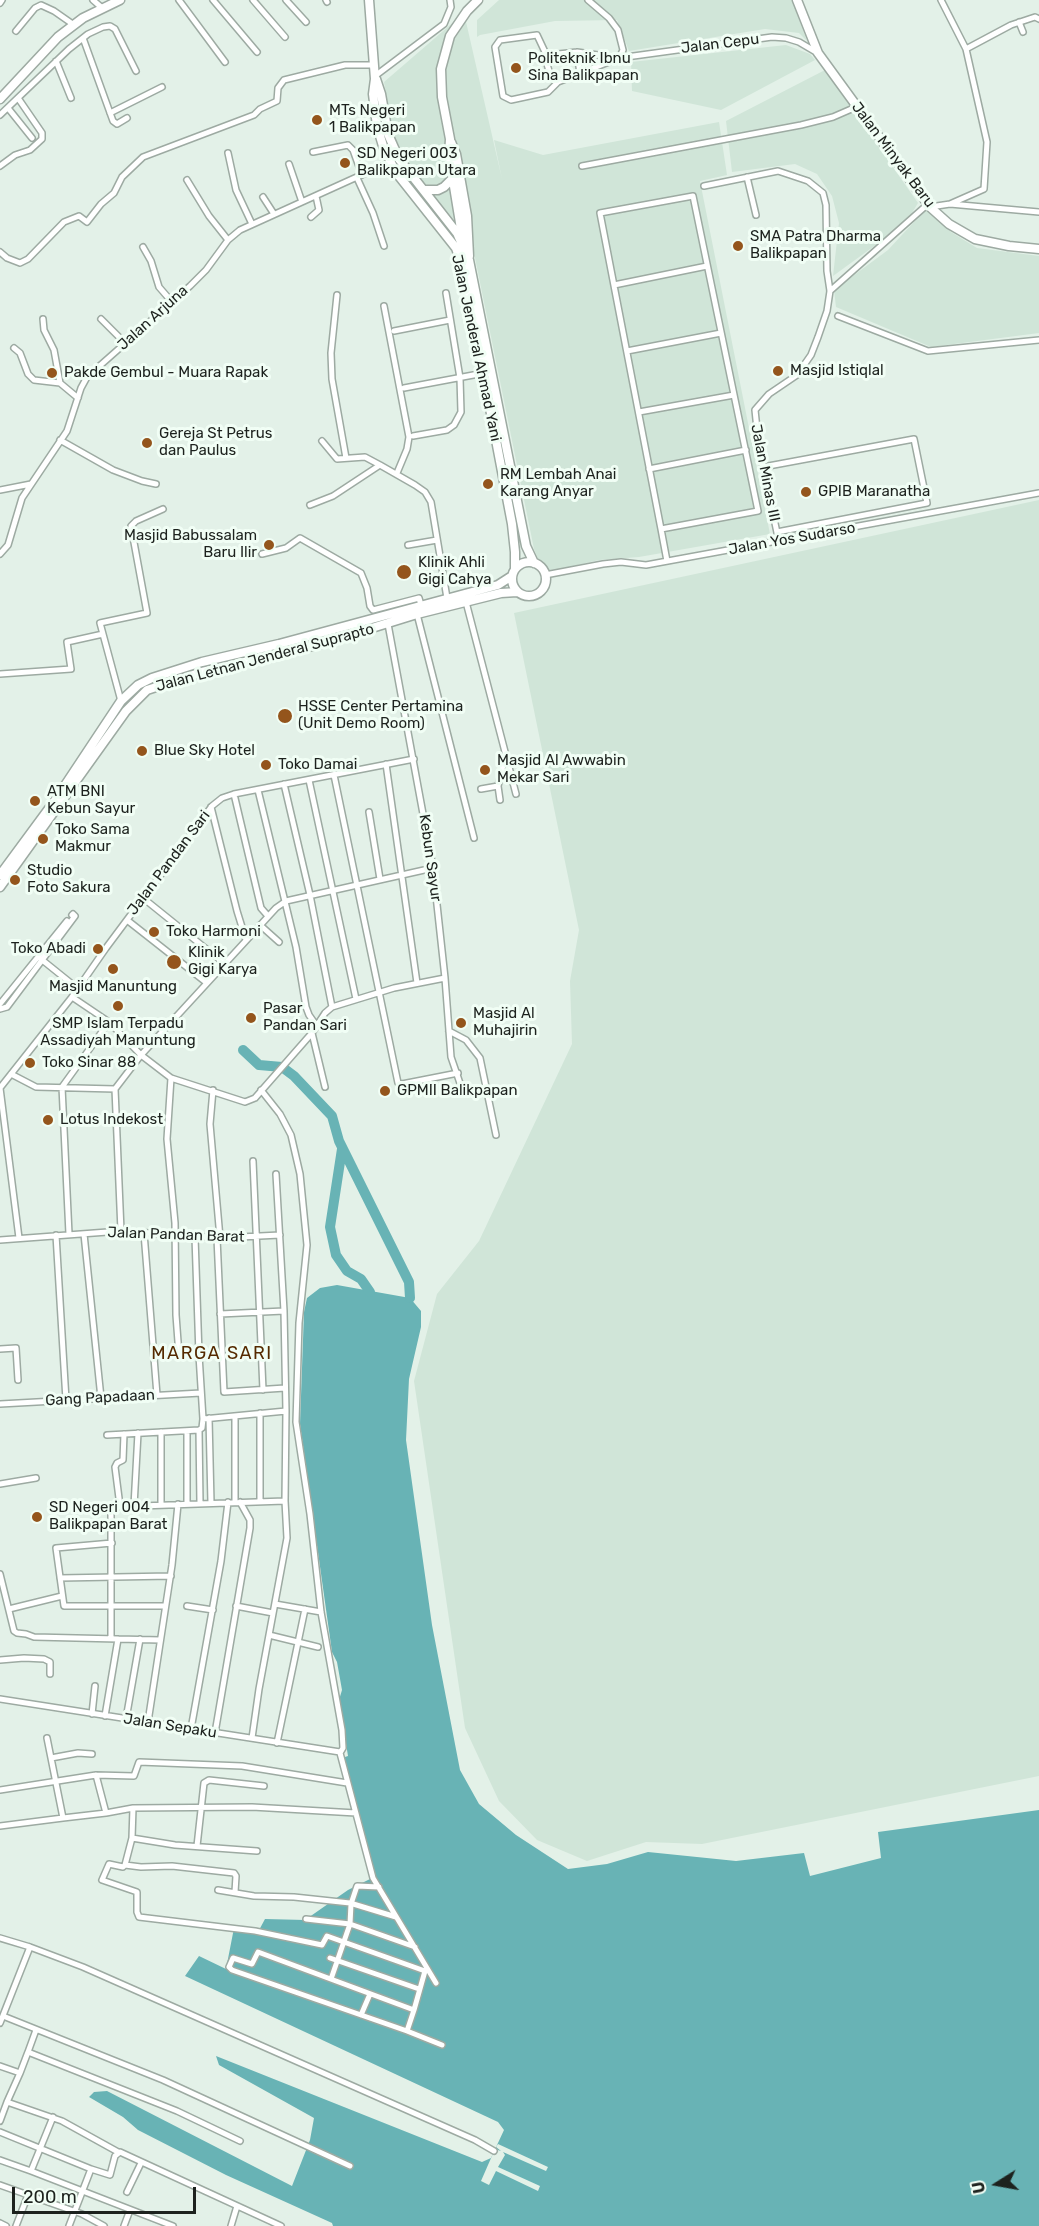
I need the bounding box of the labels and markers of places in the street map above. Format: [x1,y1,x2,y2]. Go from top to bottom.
place label: Politeknik Ibnu Sina Balikpapan [528,50,639,85]
marker: Politeknik Ibnu Sina Balikpapan [509,61,523,75]
place label: MTs Negeri 1 Balikpapan [329,102,416,137]
marker: MTs Negeri 1 Balikpapan [310,113,324,127]
place label: SD Negeri 003 Balikpapan Utara [357,145,476,180]
marker: SD Negeri 003 Balikpapan Utara [338,156,352,170]
place label: SMA Patra Dharma Balikpapan [750,228,881,263]
marker: SMA Patra Dharma Balikpapan [731,239,745,253]
place label: Masjid Istiqlal [790,362,884,380]
place label: Pakde Gembul - Muara Rapak [64,364,268,382]
marker: Masjid Istiqlal [771,364,785,378]
marker: Pakde Gembul - Muara Rapak [45,366,59,380]
place label: Gereja St Petrus dan Paulus [159,425,272,460]
marker: Gereja St Petrus dan Paulus [140,436,154,450]
place label: RM Lembah Anai Karang Anyar [500,466,616,501]
marker: RM Lembah Anai Karang Anyar [481,477,495,491]
place label: GPIB Maranatha [818,483,930,501]
marker: GPIB Maranatha [799,485,813,499]
place label: Masjid Babussalam Baru Ilir [124,527,257,562]
marker: Masjid Babussalam Baru Ilir [262,538,276,552]
place label: Klinik Ahli Gigi Cahya [418,554,492,589]
marker: Klinik Ahli Gigi Cahya [395,563,413,581]
place label: HSSE Center Pertamina (Unit Demo Room) [298,698,463,733]
marker: HSSE Center Pertamina (Unit Demo Room) [276,707,294,725]
place label: Blue Sky Hotel [154,742,255,760]
marker: Blue Sky Hotel [135,744,149,758]
place label: Masjid Al Awwabin Mekar Sari [497,752,626,787]
place label: Toko Damai [278,756,357,774]
marker: Toko Damai [259,758,273,772]
marker: Masjid Al Awwabin Mekar Sari [478,763,492,777]
place label: ATM BNI Kebun Sayur [47,783,135,818]
marker: ATM BNI Kebun Sayur [28,794,42,808]
place label: Toko Sama Makmur [55,821,130,856]
marker: Toko Sama Makmur [36,832,50,846]
place label: Studio Foto Sakura [27,862,111,897]
marker: Studio Foto Sakura [8,873,22,887]
place label: Toko Harmoni [166,923,261,941]
marker: Toko Harmoni [147,925,161,939]
place label: Toko Abadi [11,940,86,958]
marker: Toko Abadi [91,942,105,956]
place label: Klinik Gigi Karya [188,944,257,979]
marker: Klinik Gigi Karya [165,953,183,971]
marker: Masjid Manuntung [106,962,120,976]
place label: Masjid Manuntung [49,978,177,996]
marker: SMP Islam Terpadu Assadiyah Manuntung [111,999,125,1013]
place label: Pasar Pandan Sari [263,1000,347,1035]
place label: Masjid Al Muhajirin [473,1005,537,1040]
marker: Pasar Pandan Sari [244,1011,258,1025]
place label: SMP Islam Terpadu Assadiyah Manuntung [40,1015,196,1050]
marker: Masjid Al Muhajirin [454,1016,468,1030]
place label: Toko Sinar 88 [42,1054,136,1072]
marker: Toko Sinar 88 [23,1056,37,1070]
place label: GPMII Balikpapan [397,1082,517,1100]
marker: GPMII Balikpapan [378,1084,392,1098]
place label: Lotus Indekost [60,1111,163,1129]
marker: Lotus Indekost [41,1113,55,1127]
place label: SD Negeri 004 Balikpapan Barat [49,1499,167,1534]
marker: SD Negeri 004 Balikpapan Barat [30,1510,44,1524]

